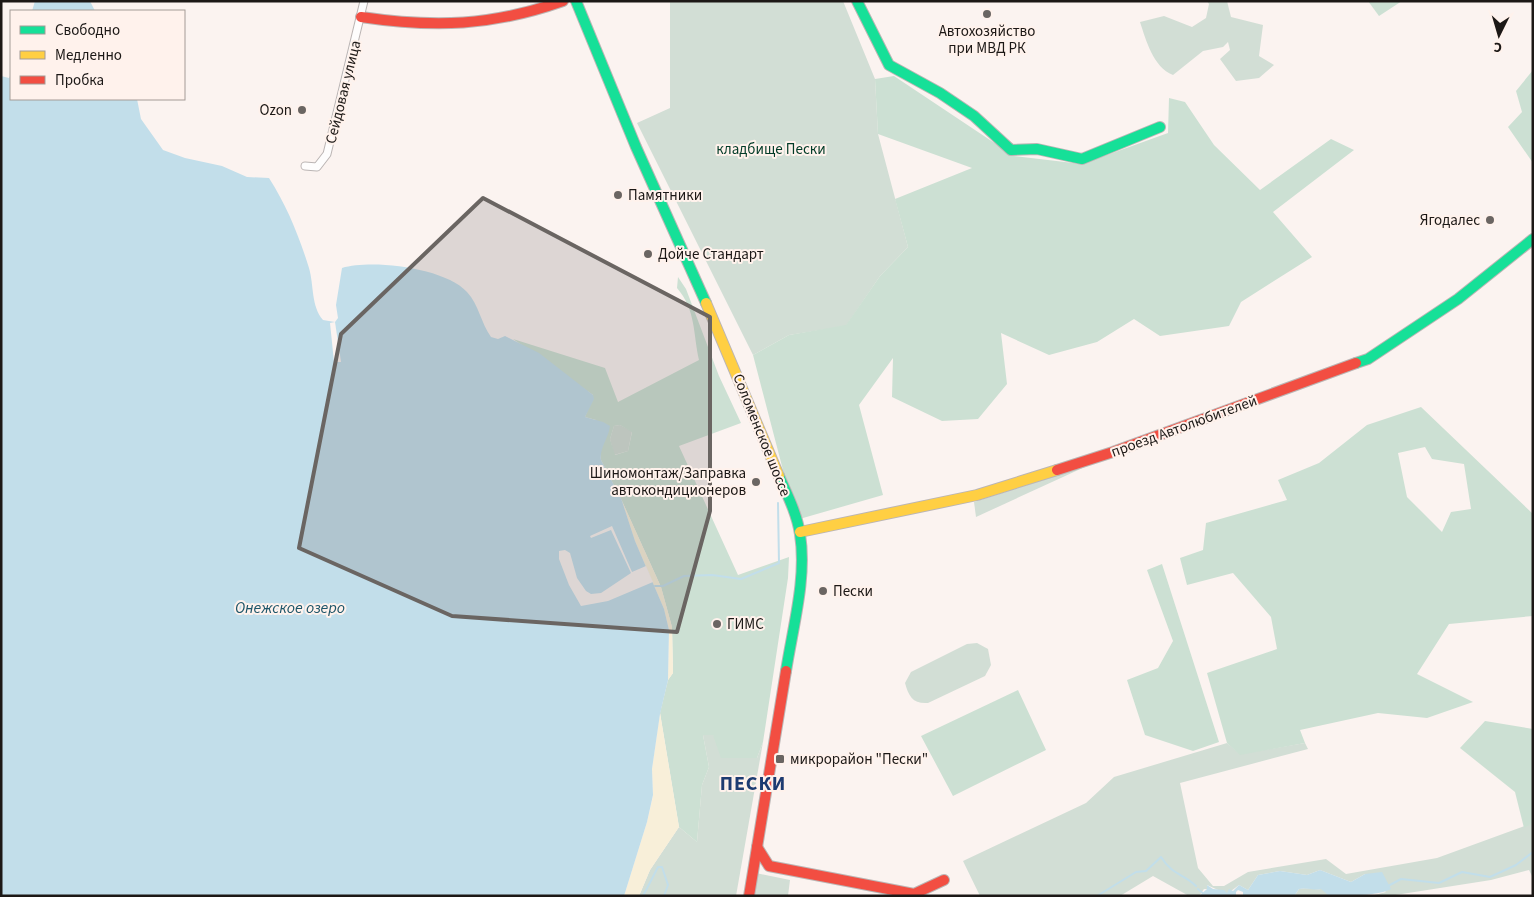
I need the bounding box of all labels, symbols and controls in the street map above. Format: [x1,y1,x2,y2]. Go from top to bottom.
marker: Автохозяйство при МВД РК [981,8,993,20]
legend [10,10,185,100]
north arrow [1474,10,1524,60]
text: Свободно [55,20,120,41]
place label: Автохозяйство при МВД РК [939,21,1035,59]
text: С [1493,37,1503,57]
street label: Сейдовая улица [320,38,366,146]
text: Медленно [55,45,122,66]
text: Пробка [55,70,104,91]
place label: Ozon [260,100,292,121]
marker: Ozon [296,104,308,116]
park label: кладбище Пески [716,139,826,160]
place label: Памятники [628,185,702,206]
marker: Памятники [612,189,624,201]
place label: Ягодалес [1420,210,1480,231]
marker: Ягодалес [1484,214,1496,226]
place label: Дойче Стандарт [658,244,764,265]
marker: Дойче Стандарт [642,248,654,260]
street label: Соломенское шоссе [727,371,796,500]
street label: проезд Автолюбителей [1108,390,1260,463]
place label: Шиномонтаж/Заправка автокондиционеров [590,463,746,501]
marker: Шиномонтаж/Заправка автокондиционеров [750,476,762,488]
place label: Пески [833,581,873,602]
marker: Пески [817,585,829,597]
water label: Онежское озеро [235,597,345,619]
place label: ГИМС [727,614,764,635]
marker: ГИМС [711,618,723,630]
place label: микрорайон "Пески" [790,749,928,770]
marker: микрорайон "Пески" [774,753,786,765]
district label: ПЕСКИ [720,770,786,798]

